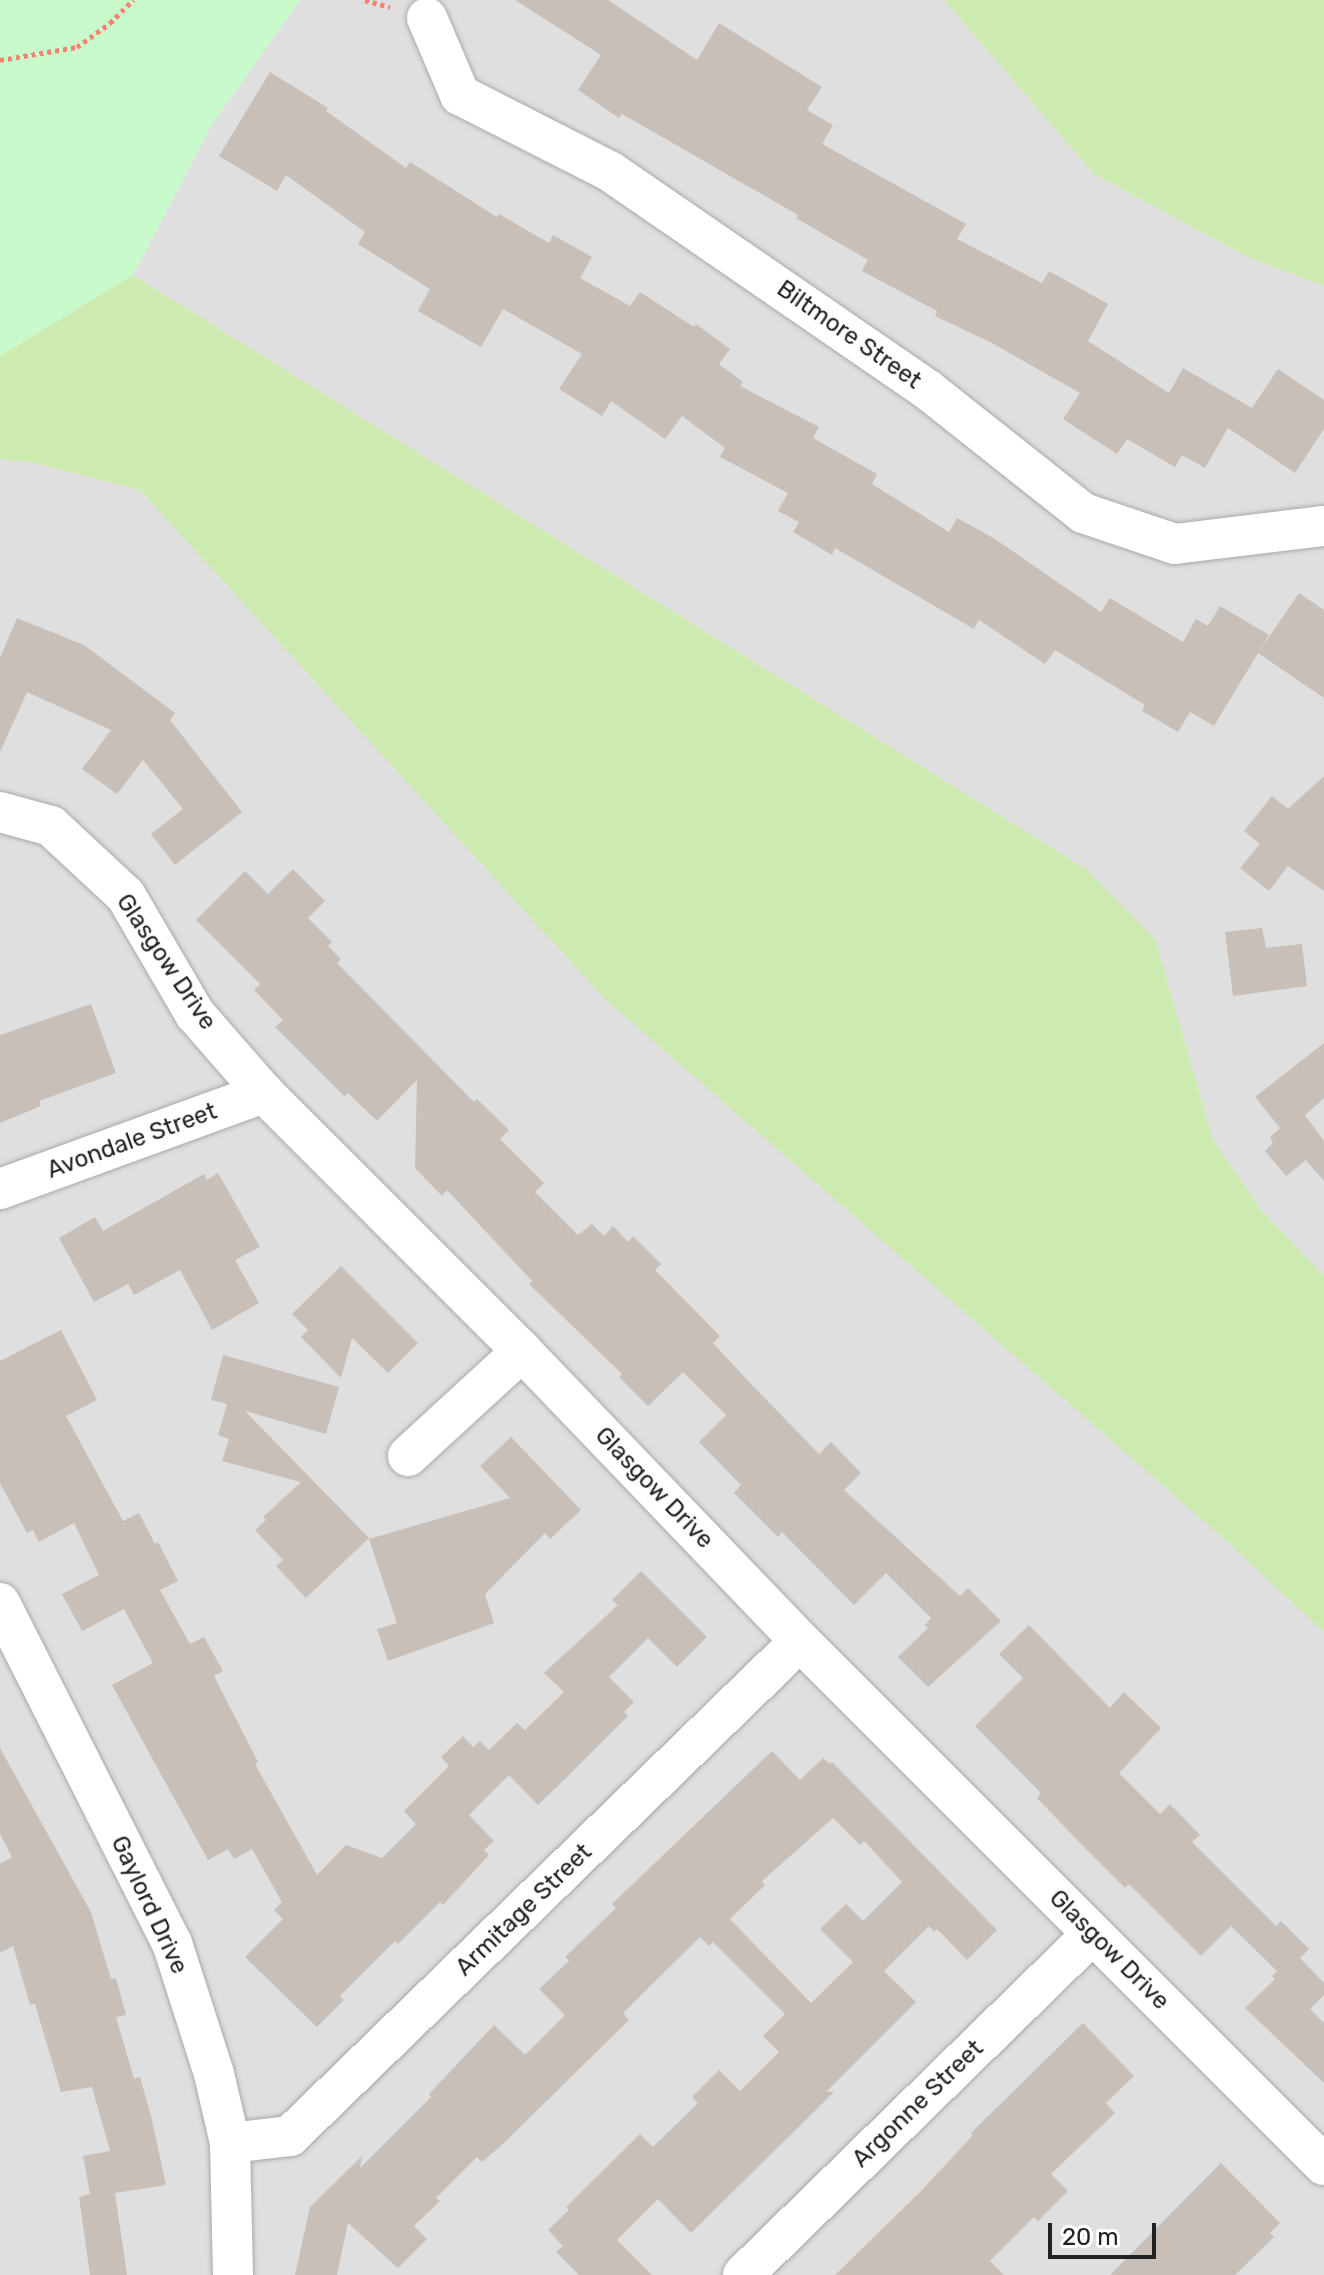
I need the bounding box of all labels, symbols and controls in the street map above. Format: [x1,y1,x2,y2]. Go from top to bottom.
street label: Biltmore Street [771,275,927,395]
street label: Glasgow Drive [110,888,222,1036]
street label: Avondale Street [43,1097,221,1185]
street label: Glasgow Drive [589,1421,719,1555]
street label: Gaylord Drive [104,1831,194,1979]
street label: Armitage Street [450,1838,598,1982]
street label: Glasgow Drive [1043,1884,1175,2016]
street label: Argonne Street [847,2034,989,2174]
scale bar [1052,2207,1160,2257]
text: 20 m [1062,2223,1119,2251]

